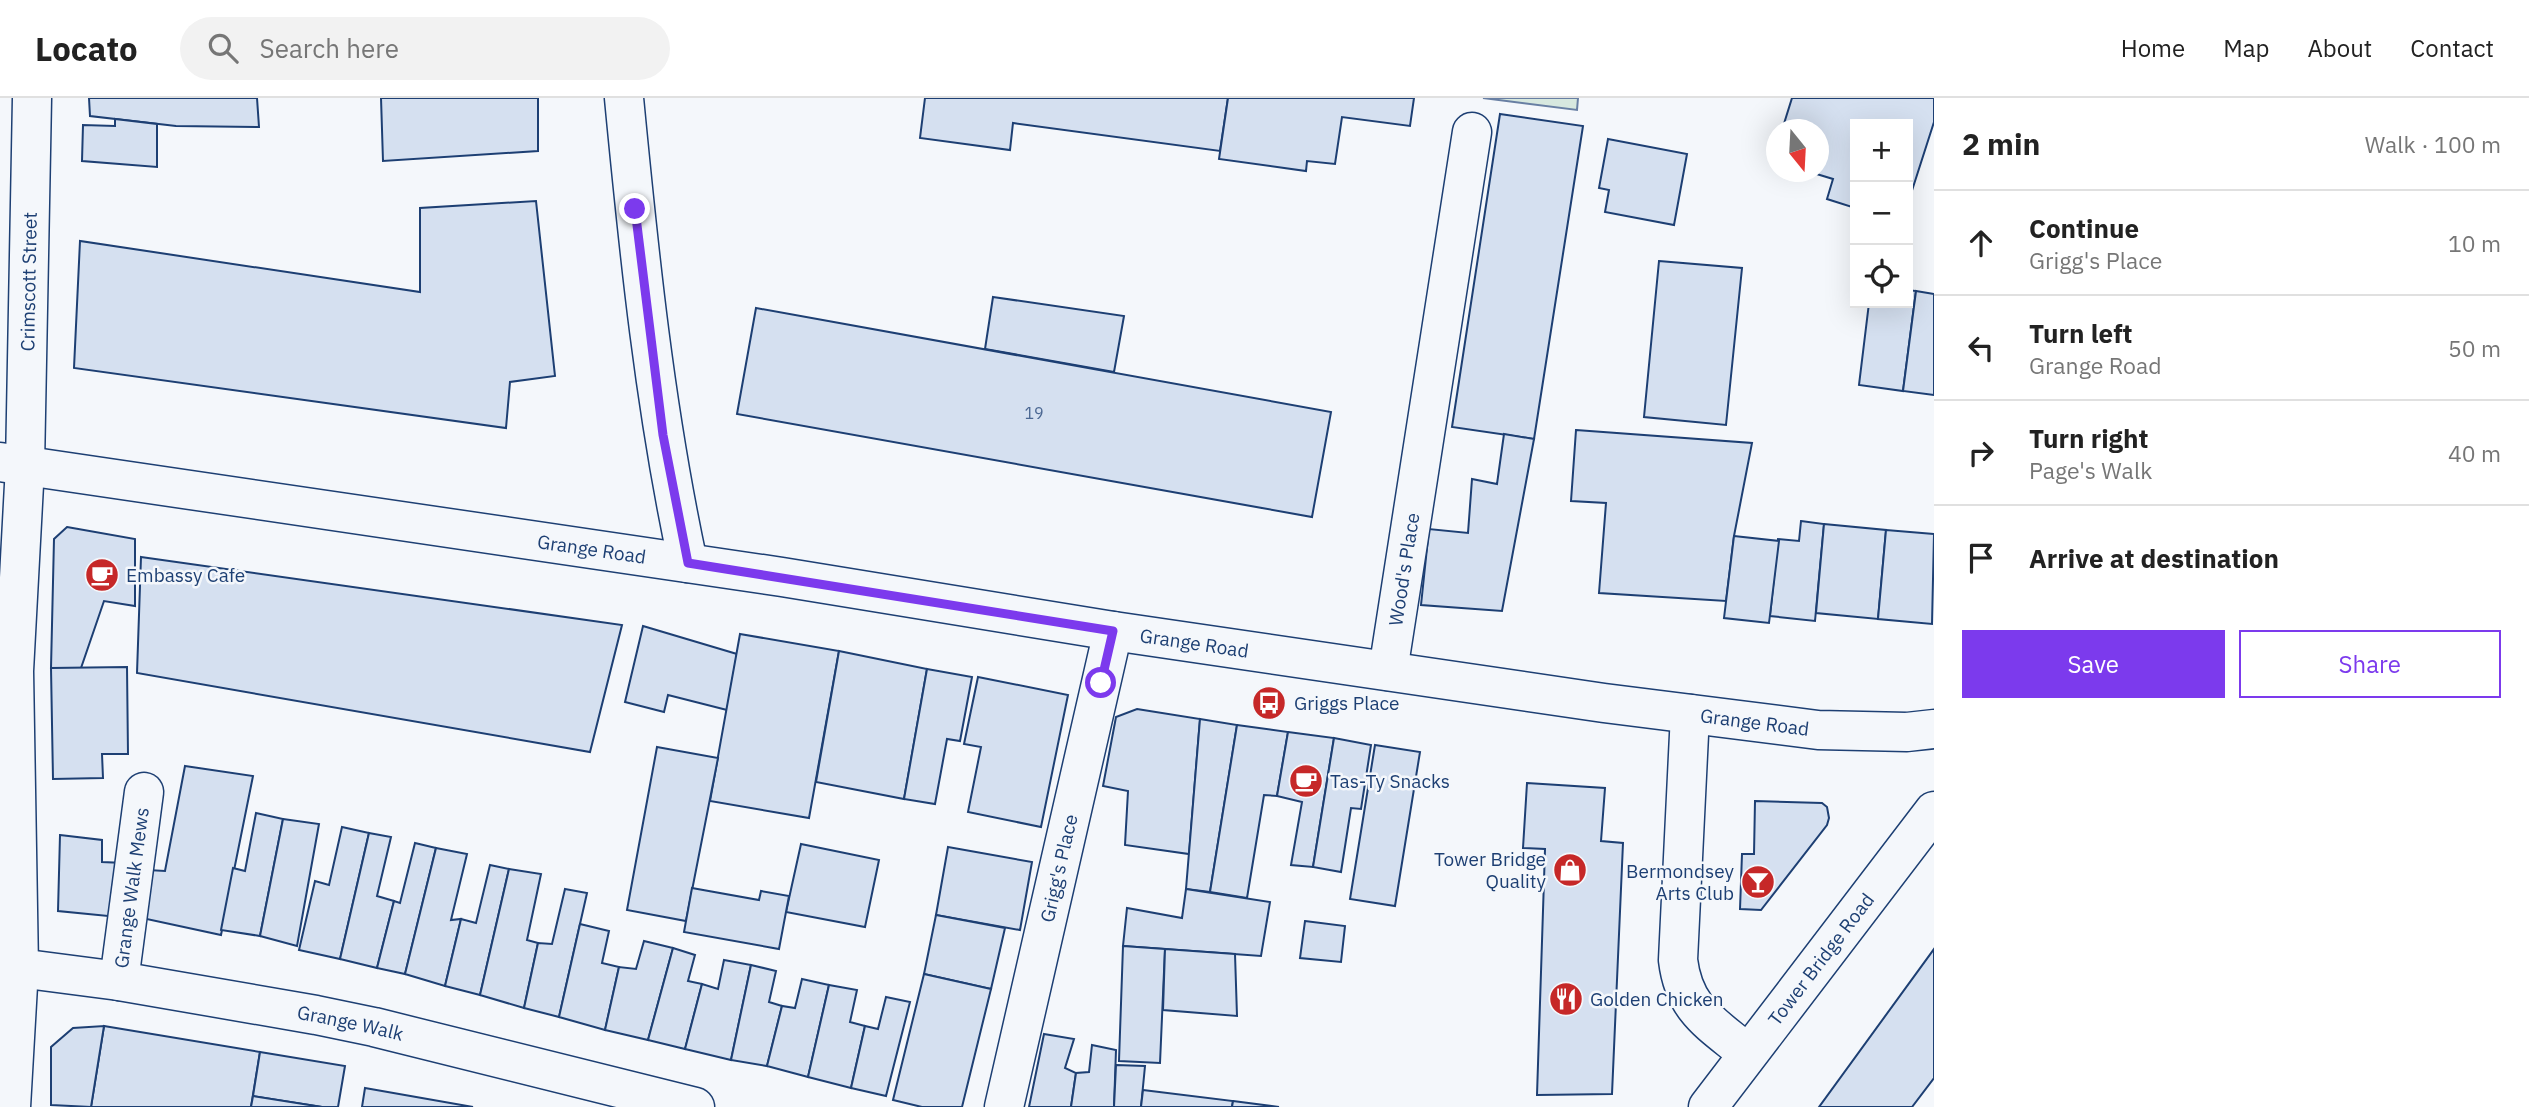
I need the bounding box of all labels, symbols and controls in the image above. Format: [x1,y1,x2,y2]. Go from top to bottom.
search box [180,17,670,80]
text: Locato [35,27,138,70]
icon: search [204,29,242,67]
text: Search here [260,31,399,65]
text: Home [2121,32,2185,64]
text: Map [2223,32,2269,64]
text: About [2307,32,2372,64]
text: Contact [2410,32,2494,64]
north arrow [1766,119,1829,182]
map controls [1850,119,1913,308]
button: + [1850,119,1913,182]
text: 2 min [1962,124,2040,163]
text: Walk · 100 m [2365,129,2501,159]
button: − [1850,182,1913,245]
route end [619,193,650,224]
text: Continue [2029,211,2139,245]
street label: Crimscott Street [15,212,42,351]
icon: ahead [1962,224,2000,262]
text: 10 m [2448,228,2501,258]
button: locate [1850,245,1913,308]
text: Grigg's Place [2029,245,2162,275]
text: Turn left [2029,316,2132,350]
icon: left [1962,329,2000,367]
text: 50 m [2448,333,2501,363]
text: Grange Road [2029,350,2162,380]
house number: 19 [1024,403,1044,423]
text: Turn right [2029,421,2148,455]
icon: right [1962,434,2000,472]
text: 40 m [2448,438,2501,468]
text: Page's Walk [2029,455,2152,485]
street label: Wood's Place [1383,511,1424,627]
street label: Grange Road [536,529,648,569]
icon: arrive [1962,539,2000,577]
text: Arrive at destination [2029,541,2279,575]
cafe icon: Embassy Cafe [83,556,121,594]
place label: Embassy Cafe [126,563,245,587]
street label: Grange Road [1138,623,1250,663]
button: Save [1962,630,2225,698]
button: Share [2239,630,2501,698]
route start [1085,667,1116,698]
bus stop icon: Griggs Place [1250,684,1288,722]
place label: Griggs Place [1294,691,1399,715]
street label: Grange Road [1699,703,1811,741]
cafe icon: Tas-Ty Snacks [1287,762,1325,800]
place label: Tas-Ty Snacks [1330,769,1450,793]
street label: Grange Walk Mews [109,806,154,970]
street label: Grigg's Place [1035,812,1083,925]
place label: Tower Bridge Quality [1434,847,1547,893]
shop icon: Tower Bridge Quality [1551,851,1589,889]
place label: Bermondsey Arts Club [1626,859,1735,905]
bar icon: Bermondsey Arts Club [1739,863,1777,901]
street label: Tower Bridge Road [1763,888,1879,1030]
restaurant icon: Golden Chicken [1547,980,1585,1018]
place label: Golden Chicken [1590,987,1724,1011]
street label: Grange Walk [295,1000,406,1046]

